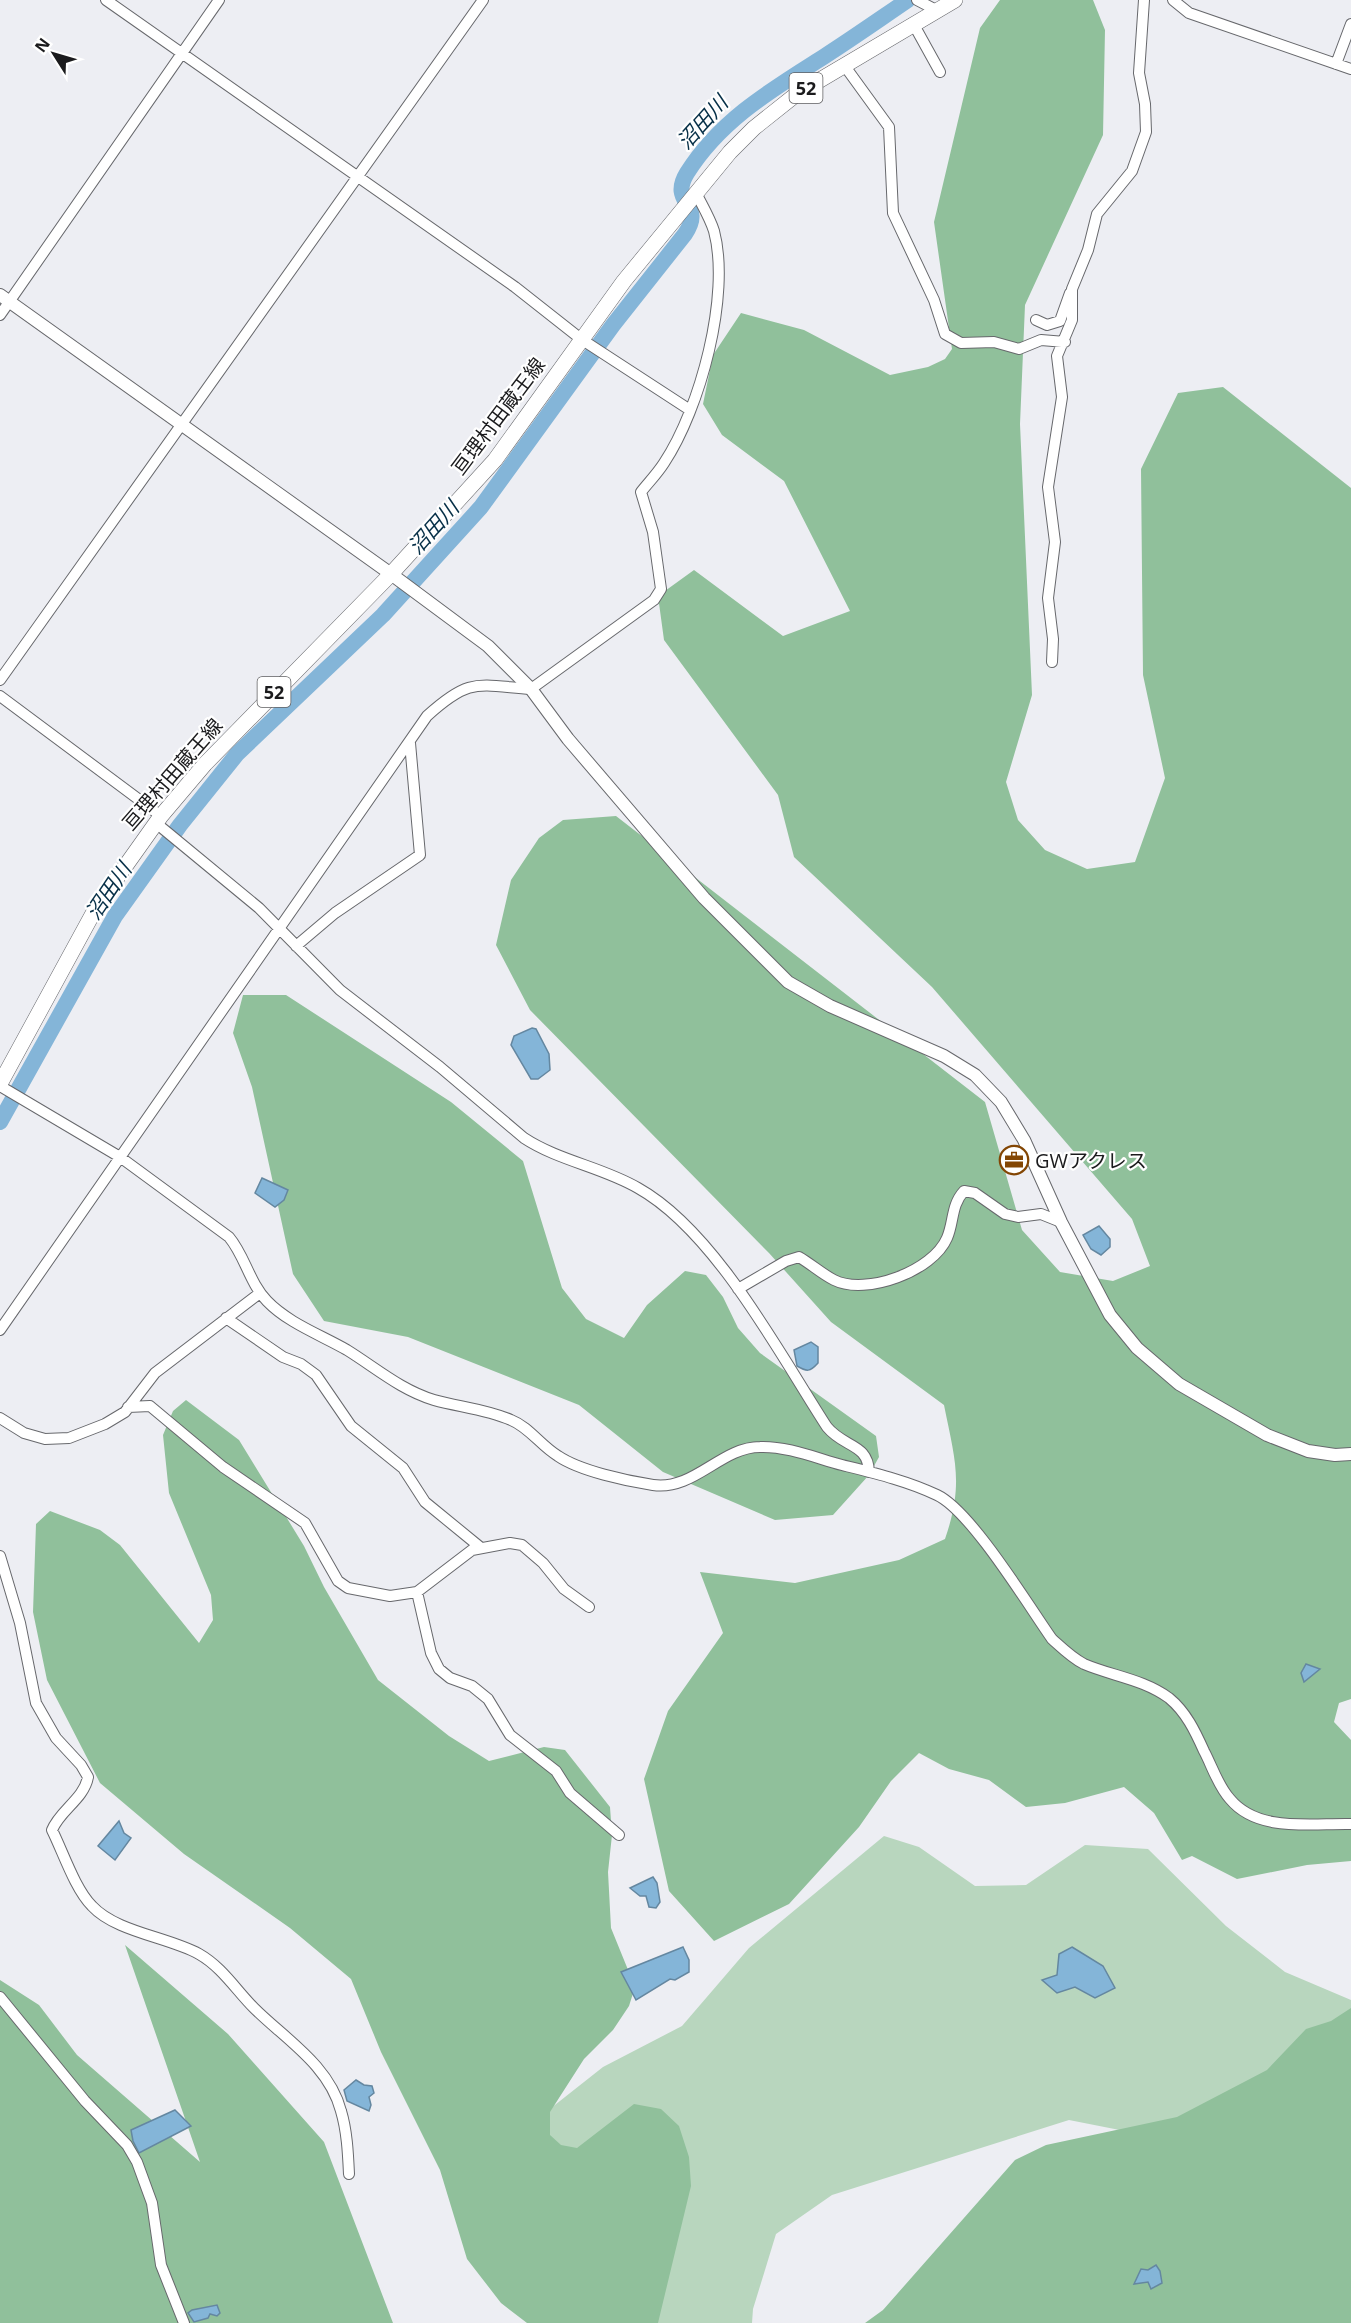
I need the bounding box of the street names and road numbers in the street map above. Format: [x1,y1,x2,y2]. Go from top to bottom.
road number: 52 [790,73,822,103]
street label: 亘理村田蔵王線 [445,352,551,480]
road number: 52 [258,677,290,707]
street label: 亘理村田蔵王線 [116,712,228,836]

